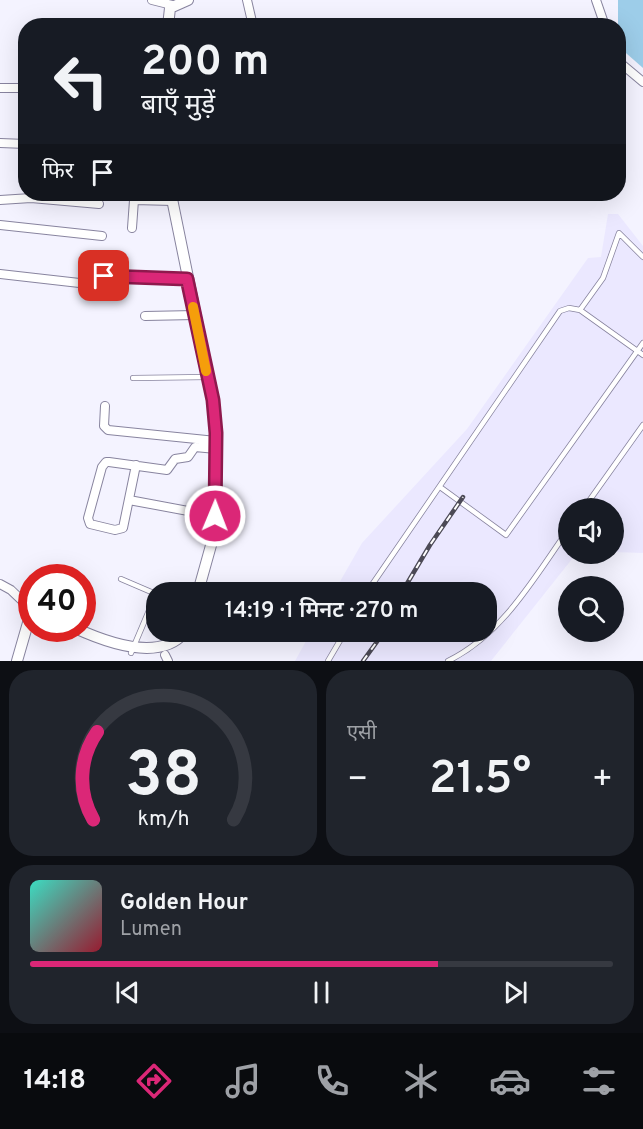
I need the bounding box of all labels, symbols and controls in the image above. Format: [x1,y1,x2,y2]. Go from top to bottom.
text: 200 m [141,37,269,90]
icon: left [42,42,120,120]
text: बाएँ मुड़ें [141,89,215,123]
icon: arrive [86,156,119,189]
text: फिर [42,159,74,186]
pin [78,250,129,301]
icon: arrive [87,259,120,292]
position arrow [183,484,247,548]
map controls [558,498,624,642]
button: sound [558,498,624,564]
speed limit sign: 40 [18,564,96,642]
button: search [558,576,624,642]
text: 14:19 · 1 मिनट · 270 m [225,598,418,625]
text: एसी [347,721,377,747]
text: 38 [125,739,201,818]
text: 21.5° [429,752,531,809]
text: − [347,760,368,802]
text: + [592,760,613,802]
text: km/h [137,806,189,833]
text: Golden Hour [120,890,248,917]
text: Lumen [120,917,182,943]
icon: previous [111,976,144,1009]
icon: pause [305,976,338,1009]
icon: next [499,976,532,1009]
icon: directions [133,1060,175,1102]
icon: music [222,1060,264,1102]
icon: phone [311,1060,353,1102]
icon: climate [400,1060,442,1102]
icon: car [489,1060,531,1102]
icon: filters [578,1060,620,1102]
text: 14:18 [23,1064,86,1098]

